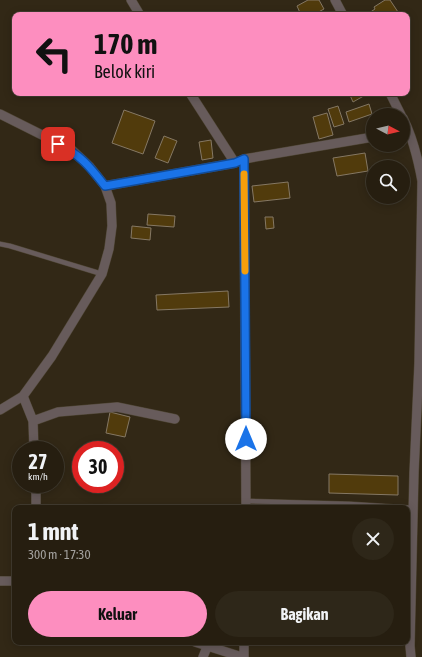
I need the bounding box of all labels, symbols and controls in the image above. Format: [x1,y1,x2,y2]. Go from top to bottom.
icon: left [28,28,80,80]
text: 170 m [94,28,157,60]
text: Belok kiri [94,61,155,82]
north arrow [366,108,410,152]
map controls [366,108,410,204]
pin [41,127,75,161]
icon: arrive [47,133,69,155]
button: search [366,160,410,204]
position arrow [225,418,267,460]
speed limit sign: 30 [72,441,124,493]
text: 27 [29,450,47,473]
text: km/h [28,471,48,482]
text: 1 mnt [28,518,78,545]
button: close [352,518,394,560]
text: 300 m · 17:30 [28,547,91,562]
button: Keluar [28,591,207,637]
button: Bagikan [215,591,394,637]

